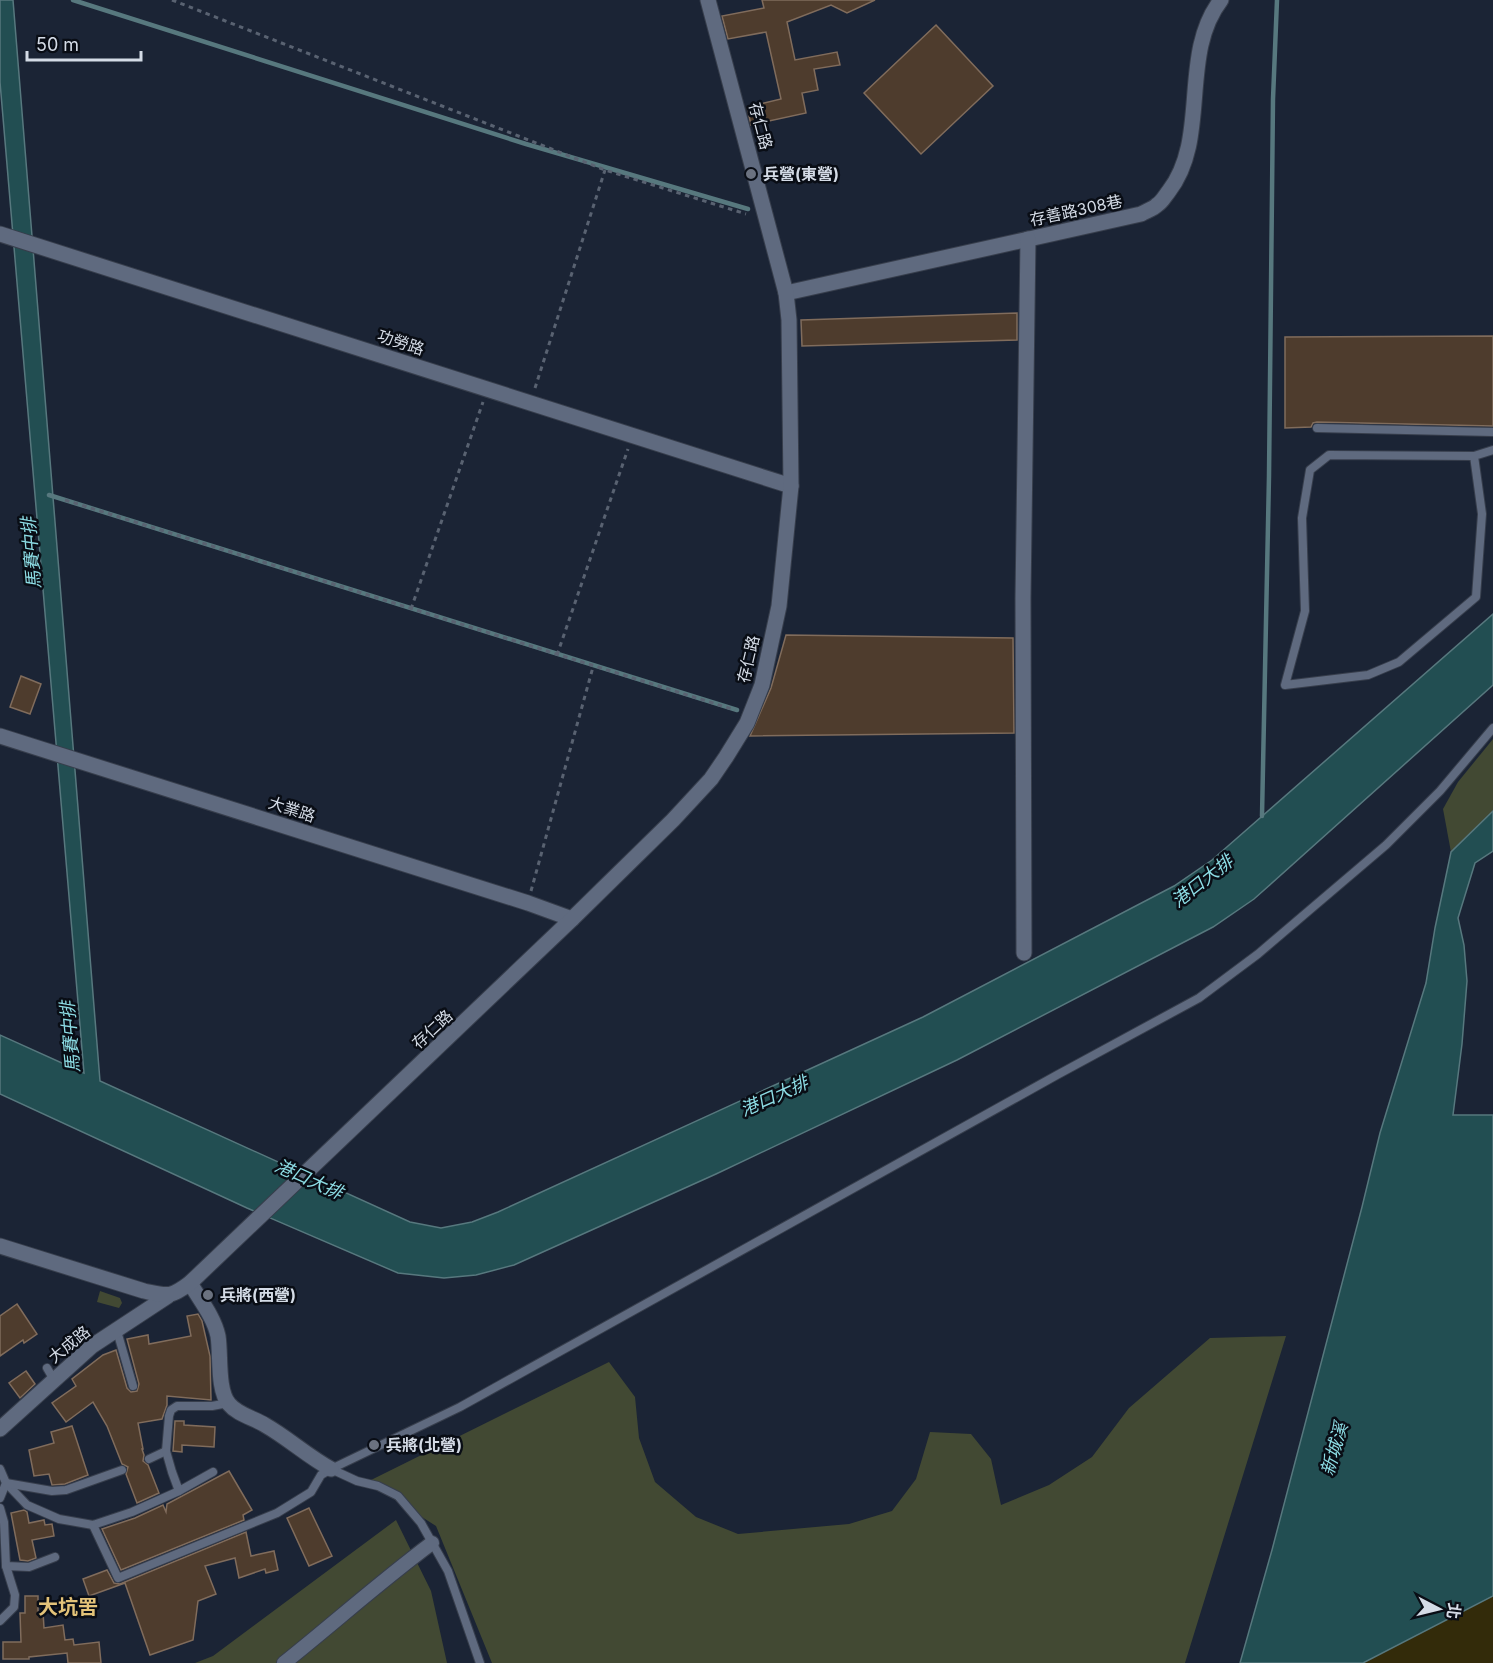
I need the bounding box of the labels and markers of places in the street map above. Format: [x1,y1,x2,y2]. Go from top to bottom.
place label: 兵營(東營) [763,164,839,184]
marker: 兵營(東營) [744,167,758,181]
place label: 兵將(西營) [220,1285,296,1305]
marker: 兵將(西營) [201,1288,215,1302]
place label: 兵將(北營) [386,1435,462,1455]
marker: 兵將(北營) [367,1438,381,1452]

